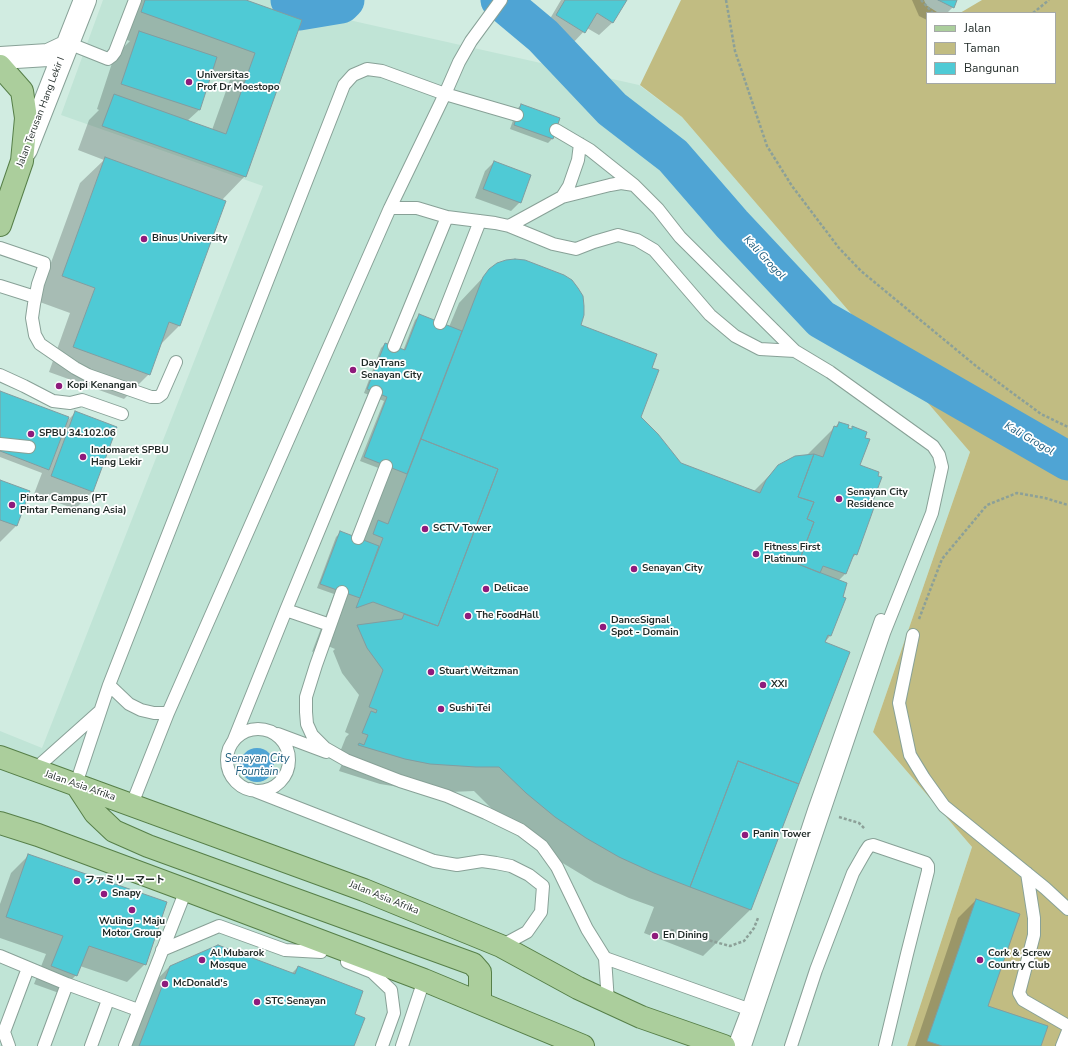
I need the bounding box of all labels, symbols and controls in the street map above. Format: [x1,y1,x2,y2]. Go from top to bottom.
legend [926,12,1056,84]
text: Jalan [964,20,991,36]
text: Taman [964,40,1000,56]
street label: Jalan Terusan Hang Lekir I [14,55,68,169]
text: Bangunan [964,60,1019,76]
place label: Universitas Prof Dr Moestopo [197,70,280,94]
marker: Universitas Prof Dr Moestopo [184,77,194,87]
place label: Binus University [152,233,227,245]
water label: Kali Grogol [740,233,788,283]
marker: Binus University [139,234,149,244]
place label: DayTrans Senayan City [361,358,422,382]
marker: DayTrans Senayan City [348,365,358,375]
place label: Kopi Kenangan [67,380,137,392]
marker: Kopi Kenangan [54,381,64,391]
water label: Kali Grogol [1002,420,1056,458]
place label: SPBU 34.102.06 [39,428,116,440]
marker: SPBU 34.102.06 [26,429,36,439]
place label: Indomaret SPBU Hang Lekir [91,445,169,468]
marker: Indomaret SPBU Hang Lekir [78,452,88,462]
place label: Senayan City Residence [847,487,908,510]
place label: Pintar Campus (PT Pintar Pemenang Asia) [20,493,126,516]
marker: Senayan City Residence [834,494,844,504]
marker: Pintar Campus (PT Pintar Pemenang Asia) [7,500,17,510]
place label: SCTV Tower [433,523,491,535]
marker: SCTV Tower [420,524,430,534]
place label: Fitness First Platinum [764,542,820,566]
marker: Fitness First Platinum [751,549,761,559]
place label: Senayan City [642,563,703,575]
marker: Senayan City [629,564,639,574]
place label: Delicae [494,583,528,595]
marker: Delicae [481,584,491,594]
place label: The FoodHall [476,610,539,622]
marker: The FoodHall [463,611,473,621]
place label: DanceSignal Spot - Domain [611,615,679,638]
marker: DanceSignal Spot - Domain [598,622,608,632]
place label: Stuart Weitzman [439,666,518,678]
marker: Stuart Weitzman [426,667,436,677]
place label: XXI [771,679,787,691]
marker: XXI [758,680,768,690]
place label: Sushi Tei [449,703,490,715]
marker: Sushi Tei [436,704,446,714]
water label: Senayan City Fountain [225,752,289,778]
street label: Jalan Asia Afrika [43,768,117,804]
place label: Panin Tower [753,829,811,841]
marker: Panin Tower [740,830,750,840]
place label: ファミリーマート [85,875,165,887]
marker: ファミリーマート [72,876,82,886]
street label: Jalan Asia Afrika [347,879,421,917]
place label: Snapy [112,888,141,900]
marker: Snapy [99,889,109,899]
marker: Wuling - Maju Motor Group [127,905,137,915]
place label: Wuling - Maju Motor Group [99,916,165,940]
place label: En Dining [663,930,708,942]
marker: En Dining [650,931,660,941]
place label: Al Mubarok Mosque [210,948,264,972]
place label: Cork & Screw Country Club [988,948,1051,972]
marker: Al Mubarok Mosque [197,955,207,965]
marker: Cork & Screw Country Club [975,955,985,965]
place label: McDonald's [173,978,228,990]
marker: McDonald's [160,979,170,989]
place label: STC Senayan [265,996,326,1008]
marker: STC Senayan [252,997,262,1007]

